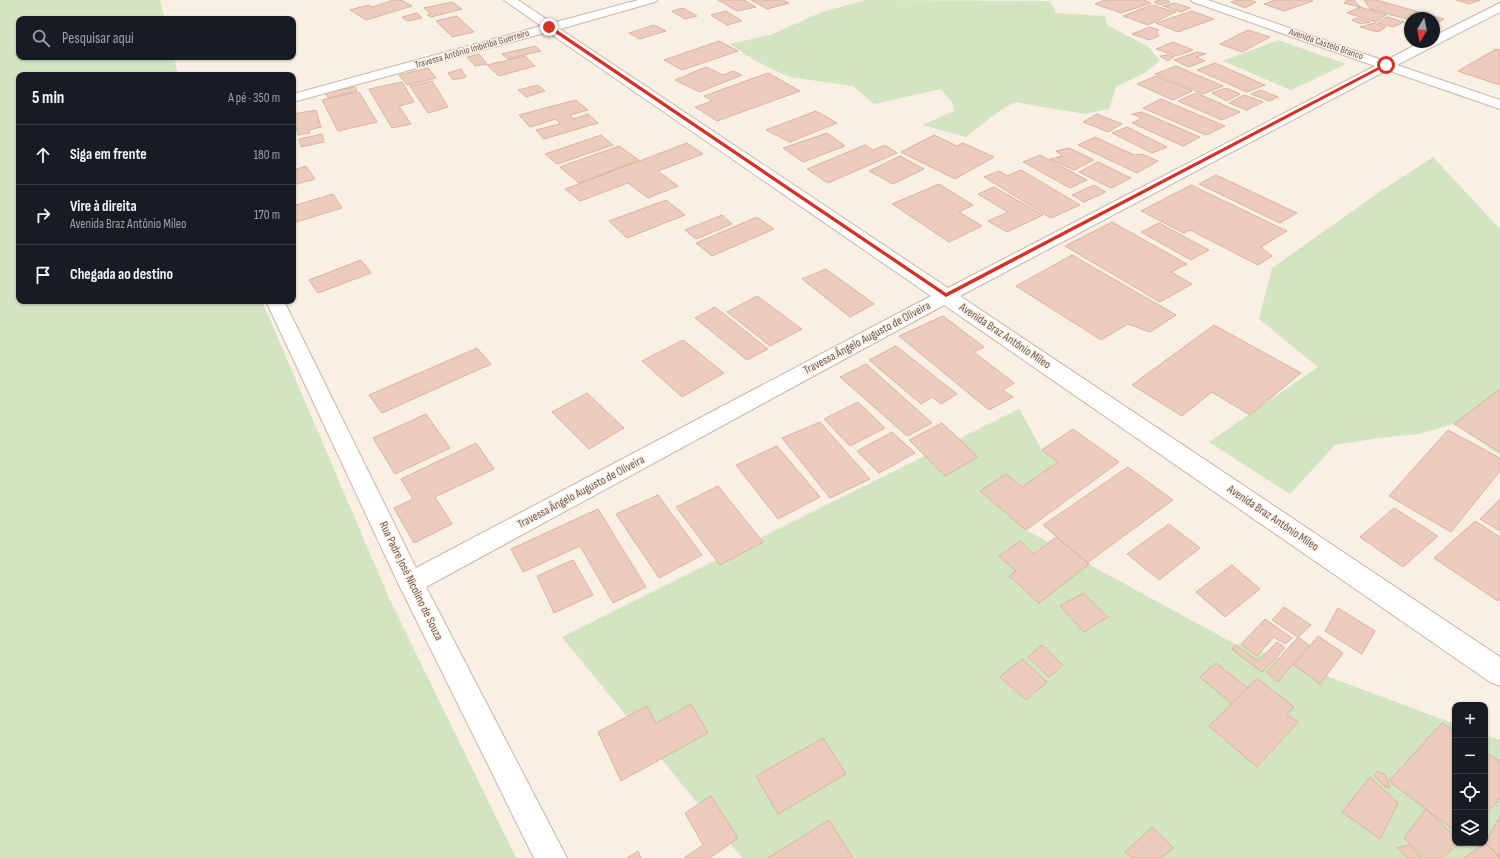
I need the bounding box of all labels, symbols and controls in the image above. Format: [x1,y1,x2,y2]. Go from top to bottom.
north arrow [1404,12,1440,48]
search box [16,16,296,60]
route end [540,18,558,36]
street label: Avenida Castelo Branco [1286,25,1365,62]
icon: search [30,27,52,49]
street label: Travessa Antônio Imbiriba Guerreiro [414,27,530,71]
text: Pesquisar aqui [62,29,134,48]
route start [1377,56,1395,74]
text: 5 min [32,88,64,108]
text: A pé · 350 m [228,90,280,106]
icon: ahead [32,144,54,166]
text: Siga em frente [70,145,147,164]
text: 180 m [254,147,280,163]
text: Vire à direita [70,197,137,216]
icon: right [32,204,54,226]
text: 170 m [254,207,280,223]
text: Avenida Braz Antônio Mileo [70,216,186,232]
icon: arrive [32,264,54,286]
text: Chegada ao destino [70,265,173,284]
street label: Travessa Ângelo Augusto de Oliveira [801,298,933,378]
street label: Avenida Braz Antônio Mileo [955,299,1054,372]
street label: Travessa Ângelo Augusto de Oliveira [515,452,647,532]
street label: Avenida Braz Antônio Mileo [1223,481,1322,554]
street label: Rua Padre José Nicolino de Souza [376,519,447,643]
map controls [1452,702,1488,846]
button: + [1452,702,1488,738]
button: − [1452,738,1488,774]
button: locate [1452,774,1488,810]
button: layers [1452,810,1488,846]

